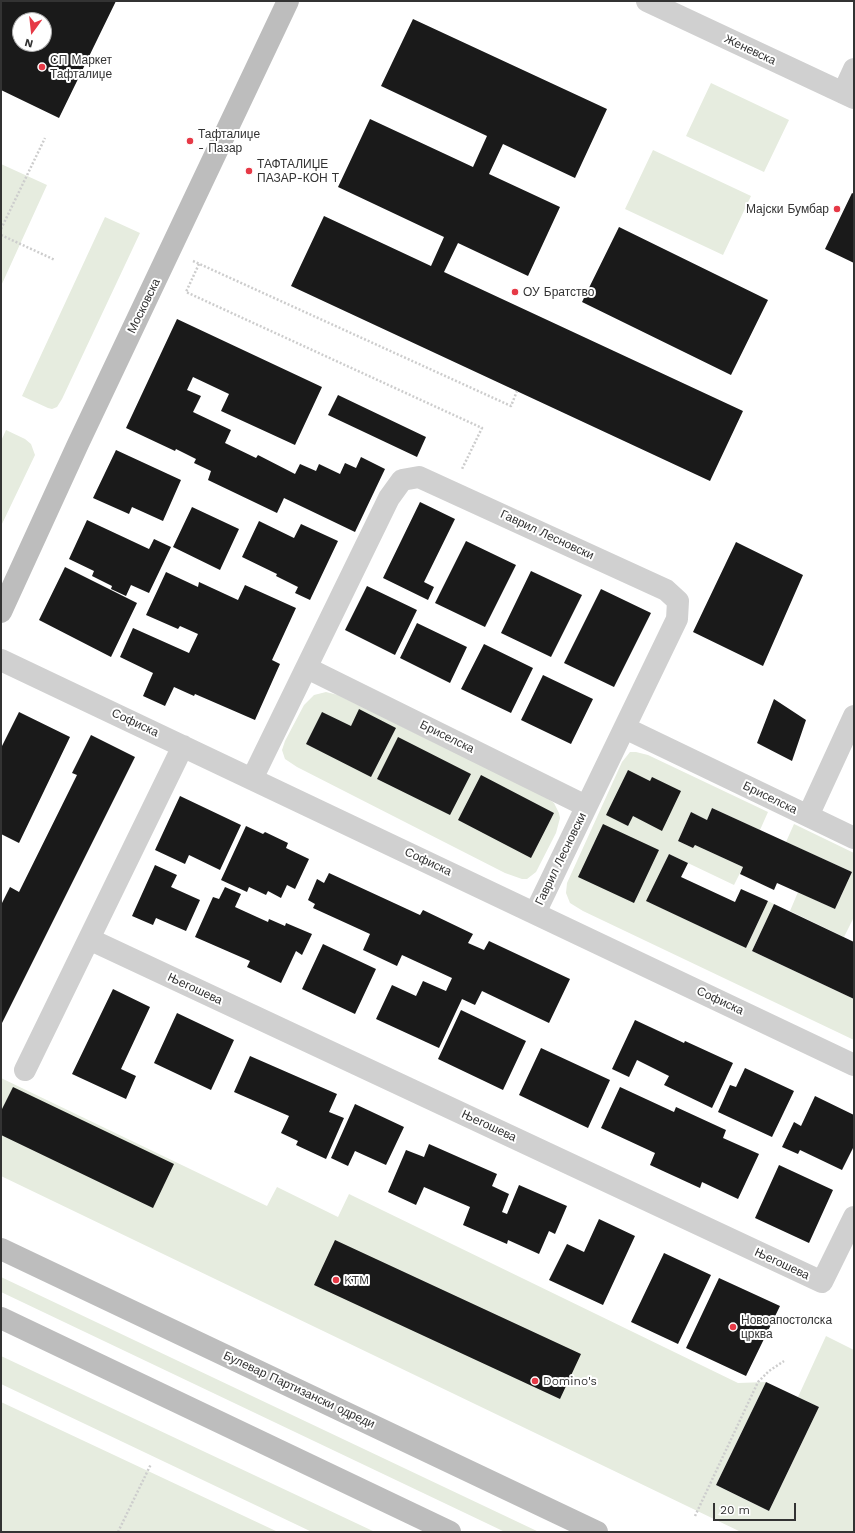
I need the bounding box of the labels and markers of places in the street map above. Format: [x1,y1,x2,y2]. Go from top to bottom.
place label: СП Маркет Тафталиџе [50,53,112,81]
marker: СП Маркет Тафталиџе [37,62,47,72]
place label: Тафталиџе - Пазар [198,127,260,155]
marker: Тафталиџе - Пазар [185,136,195,146]
place label: ТАФТАЛИЏЕ ПАЗАР-КОН Т [257,157,339,185]
marker: ТАФТАЛИЏЕ ПАЗАР-КОН Т [244,166,254,176]
place label: Мајски Бумбар [746,202,829,216]
marker: Мајски Бумбар [832,204,842,214]
place label: ОУ Братство [523,285,595,299]
marker: ОУ Братство [510,287,520,297]
place label: KTM [344,1273,369,1287]
marker: KTM [331,1275,341,1285]
place label: Новоапостолска црква [741,1313,832,1341]
marker: Новоапостолска црква [728,1322,738,1332]
place label: Domino's [543,1374,597,1388]
marker: Domino's [530,1376,540,1386]

